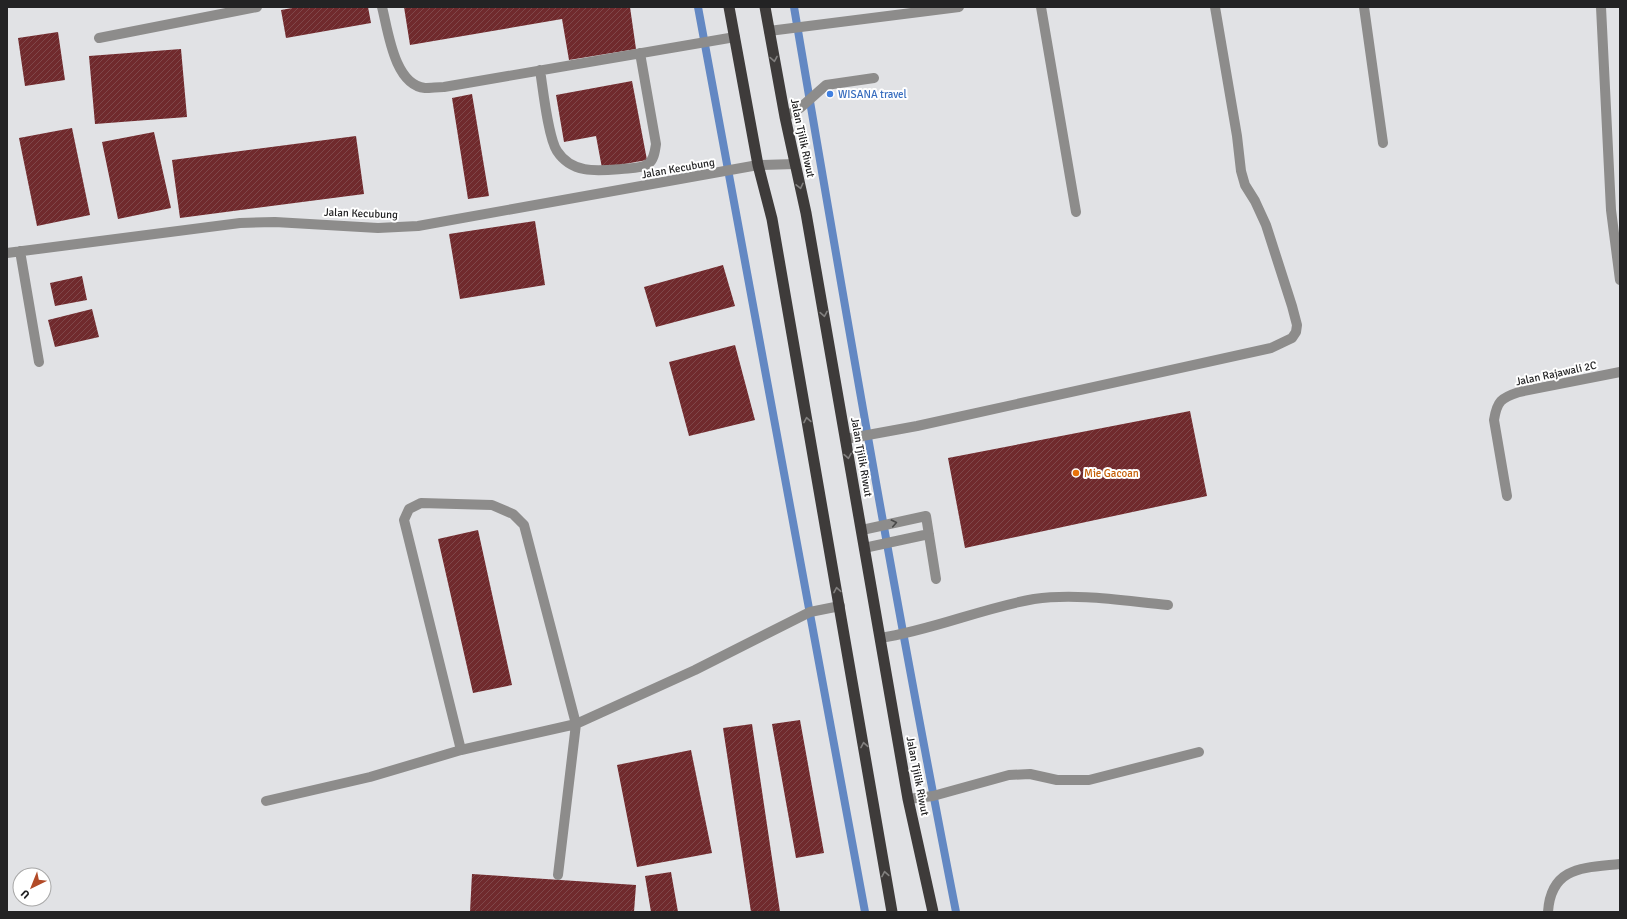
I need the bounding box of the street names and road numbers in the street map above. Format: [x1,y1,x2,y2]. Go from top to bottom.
street label: Jalan Tjilik Riwut [788,97,817,179]
street label: Jalan Kecubung [640,156,716,181]
street label: Jalan Kecubung [324,206,398,221]
street label: Jalan Rajawali 2C [1514,358,1598,388]
street label: Jalan Tjilik Riwut [848,416,875,498]
street label: Jalan Tjilik Riwut [903,735,932,817]

